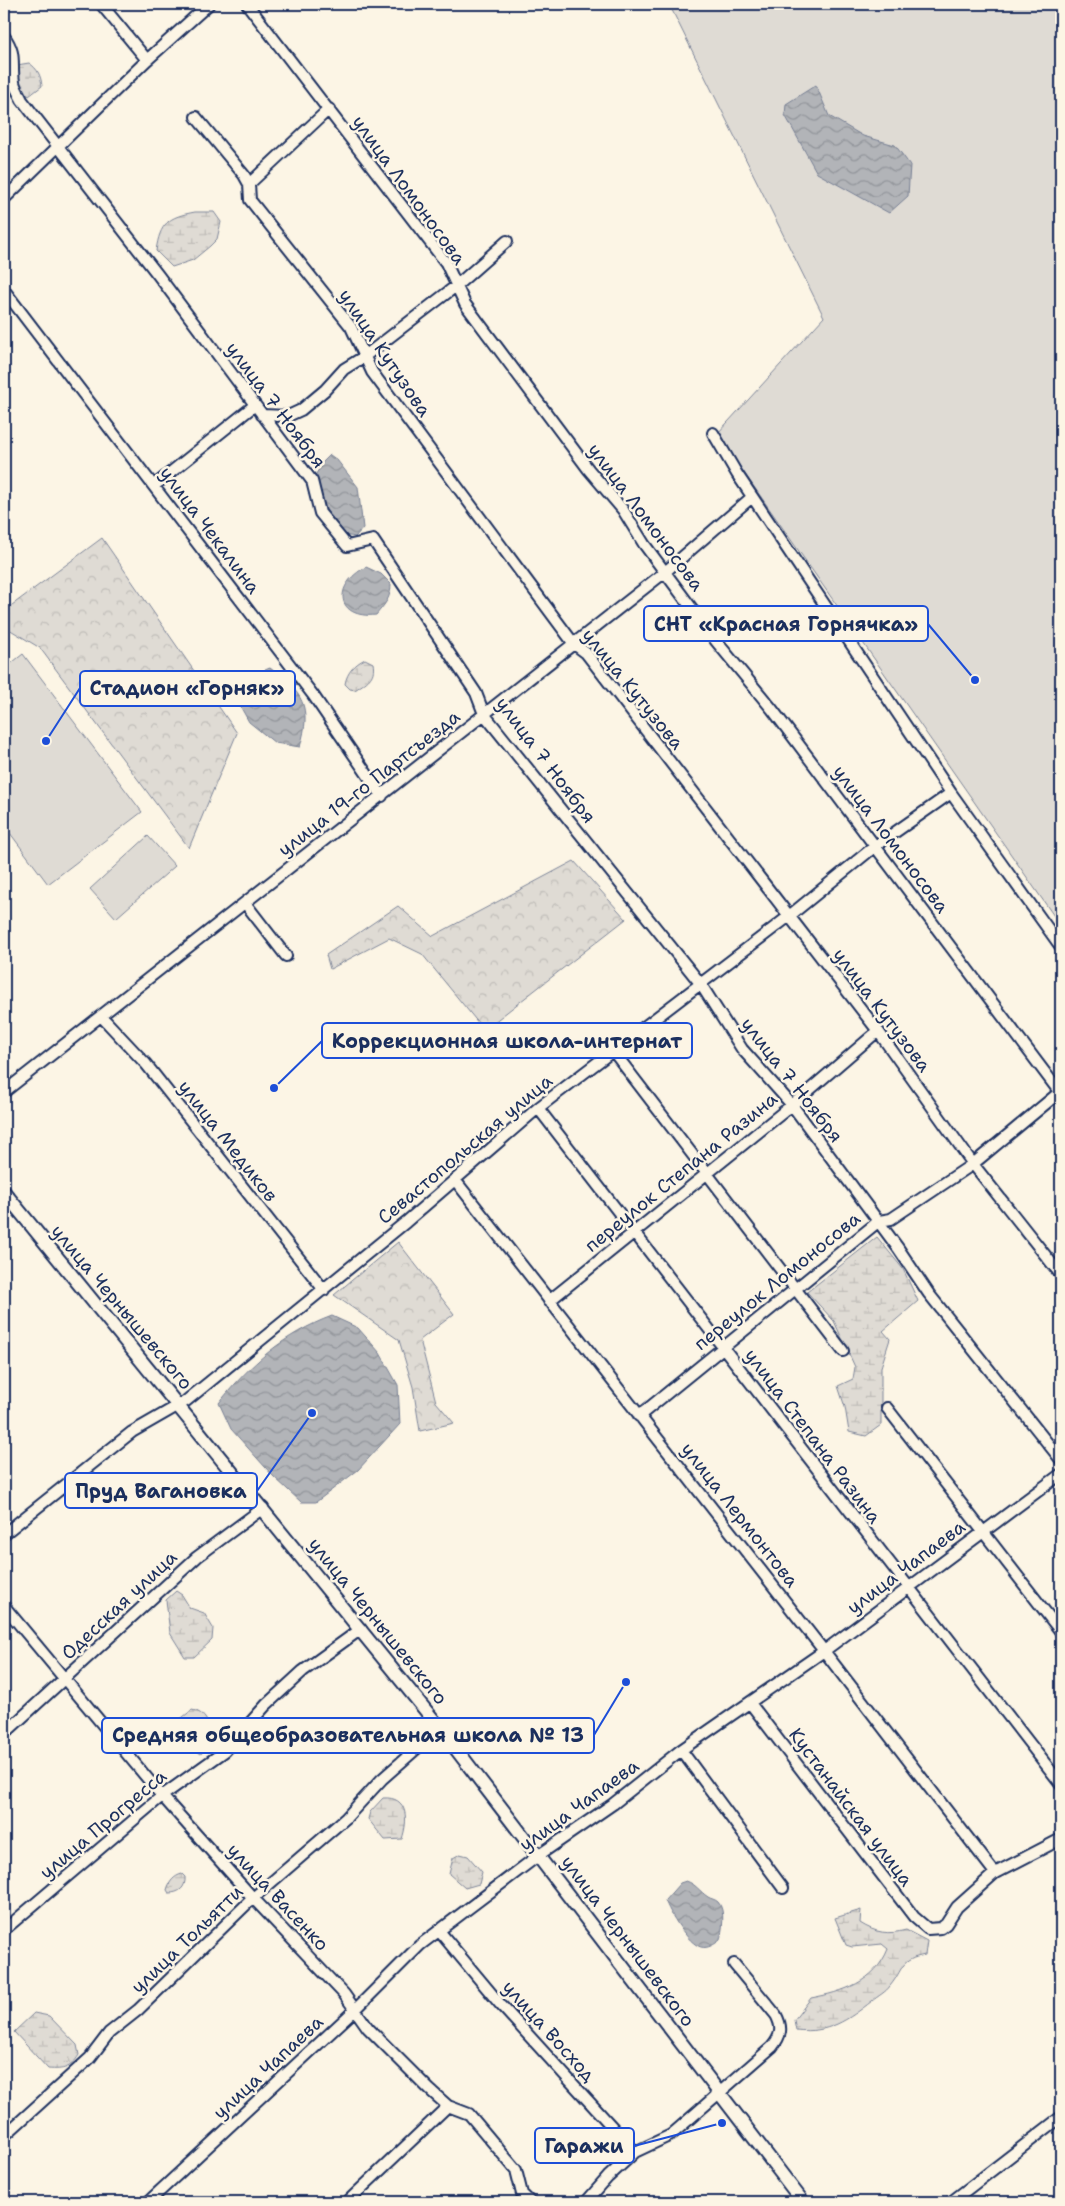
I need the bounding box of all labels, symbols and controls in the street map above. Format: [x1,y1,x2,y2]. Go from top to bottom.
street label: улица Ломоносова [346,110,472,270]
street label: улица Кутузова [333,284,437,422]
street label: улица 7 Ноября [220,337,332,473]
street label: улица Ломоносова [582,438,710,596]
street label: улица Чекалина [154,461,266,599]
callout: СНТ «Красная Горнячка» [644,606,928,641]
text: СНТ «Красная Горнячка» [654,611,918,637]
street label: улица Кутузова [576,623,690,755]
callout: Стадион «Горняк» [80,671,295,706]
text: Стадион «Горняк» [90,675,284,701]
street label: улица 7 Ноября [490,692,602,828]
street label: улица 19-го Партсъезда [273,704,465,862]
street label: улица Ломоносова [827,760,955,918]
street label: улица Кутузова [827,943,937,1077]
street label: улица 7 Ноября [735,1012,849,1148]
callout: Коррекционная школа-интернат [322,1023,692,1058]
text: Коррекционная школа-интернат [332,1028,682,1054]
street label: Севастопольская улица [372,1068,558,1230]
street label: улица Медиков [173,1075,283,1207]
street label: переулок Степана Разина [579,1086,783,1258]
street label: переулок Ломоносова [689,1206,866,1356]
street label: улица Чернышевского [45,1219,199,1395]
street label: улица Степана Разина [739,1343,887,1529]
street label: улица Лермонтова [676,1437,805,1593]
callout: Пруд Вагановка [65,1473,257,1508]
text: Пруд Вагановка [75,1478,247,1504]
street label: улица Чапаева [842,1514,970,1620]
street label: улица Чернышевского [303,1532,453,1710]
street label: Одесская улица [56,1545,182,1665]
callout: Средняя общеобразовательная школа № 13 [102,1718,594,1753]
text: Средняя общеобразовательная школа № 13 [112,1722,584,1748]
street label: Кустанайская улица [783,1723,919,1891]
street label: улица Чапаева [514,1753,644,1857]
street label: улица Прогресса [34,1763,172,1884]
street label: улица Васенко [222,1838,334,1956]
street label: улица Чернышевского [555,1850,701,2032]
street label: улица Тольятти [126,1879,248,1999]
street label: улица Восход [497,1975,601,2087]
street label: улица Чапаева [208,2009,329,2125]
callout: Гаражи [535,2128,634,2163]
text: Гаражи [544,2133,624,2159]

